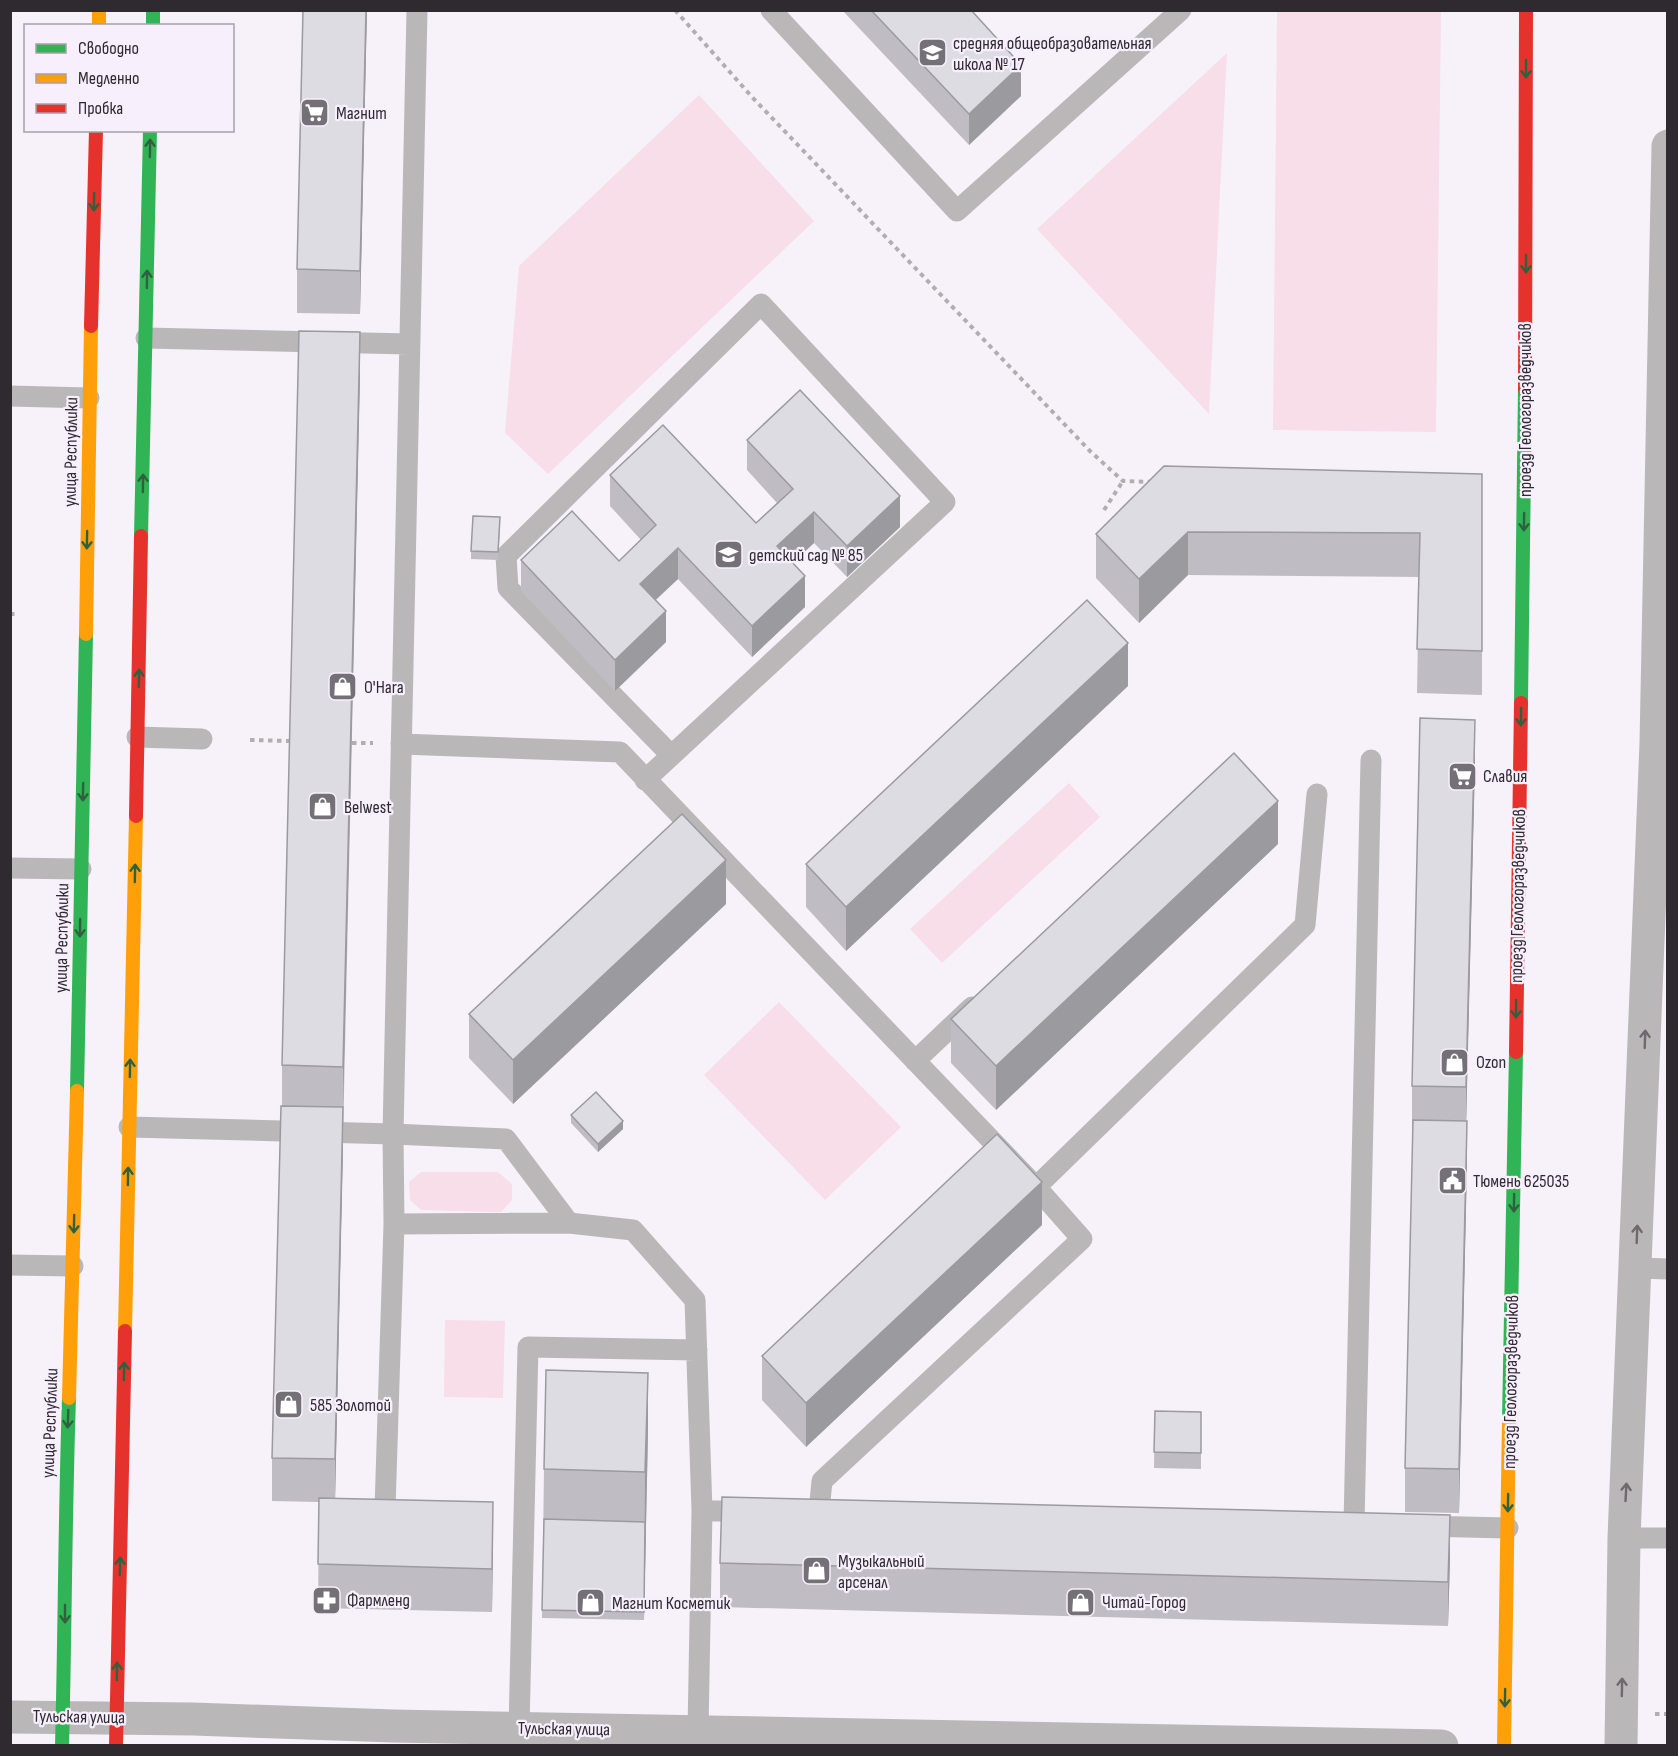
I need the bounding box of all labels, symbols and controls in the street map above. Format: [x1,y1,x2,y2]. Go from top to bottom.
legend [24,24,234,132]
place label: средняя общеобразовательная школа № 17 [953,33,1152,75]
school or university icon: средняя общеобразовательная школа № 17 [916,37,948,69]
text: Свободно [78,38,139,59]
one-way arrow [1520,58,1532,78]
text: Медленно [78,68,140,89]
supermarket icon: Магнит [299,97,331,129]
text: Пробка [78,98,123,119]
place label: Магнит [336,103,387,124]
one-way arrow [144,139,156,159]
one-way arrow [89,191,100,211]
one-way arrow [1520,253,1532,273]
one-way arrow [141,270,153,290]
street label: проезд Геологоразведчиков [1515,323,1536,497]
street label: улица Республики [60,397,82,507]
one-way arrow [137,474,149,494]
one-way arrow [1519,511,1530,531]
one-way arrow [82,530,93,550]
school or university icon: детский сад № 85 [712,539,744,571]
place label: детский сад № 85 [749,545,863,566]
one-way arrow [133,669,144,689]
shop icon: O'Hara [327,671,359,703]
place label: O'Hara [364,677,404,698]
one-way arrow [1516,706,1527,726]
supermarket icon: Славия [1446,760,1478,792]
place label: Славия [1483,766,1527,787]
one-way arrow [77,781,89,801]
shop icon: Belwest [307,791,339,823]
place label: Belwest [344,797,392,818]
street label: проезд Геологоразведчиков [1506,809,1530,983]
one-way arrow [129,864,140,884]
street label: улица Республики [51,883,73,993]
one-way arrow [74,917,86,937]
one-way arrow [1510,998,1522,1018]
one-way arrow [1639,1030,1650,1050]
shop icon: Ozon [1439,1046,1471,1078]
place label: Ozon [1476,1052,1506,1073]
one-way arrow [124,1059,136,1079]
public building icon: Тюмень 625035 [1436,1165,1468,1197]
one-way arrow [122,1167,134,1187]
place label: Тюмень 625035 [1473,1171,1569,1192]
one-way arrow [1508,1193,1520,1213]
one-way arrow [68,1213,80,1233]
one-way arrow [1632,1225,1643,1245]
street label: проезд Геологоразведчиков [1499,1295,1523,1469]
one-way arrow [118,1362,130,1382]
street label: улица Республики [38,1368,62,1478]
shop icon: 585 Золотой [273,1389,305,1421]
place label: 585 Золотой [310,1395,391,1416]
one-way arrow [63,1408,74,1428]
one-way arrow [1620,1483,1631,1503]
one-way arrow [1502,1493,1514,1513]
place label: Музыкальный арсенал [838,1551,925,1593]
shop icon: Музыкальный арсенал [801,1555,833,1587]
one-way arrow [114,1557,126,1577]
pharmacy icon: Фармленд [310,1584,342,1616]
shop icon: Читай-Город [1065,1586,1097,1618]
shop icon: Магнит Косметик [575,1587,607,1619]
place label: Фармленд [347,1590,410,1611]
place label: Читай-Город [1102,1592,1186,1613]
place label: Магнит Косметик [612,1593,730,1614]
one-way arrow [59,1603,71,1623]
one-way arrow [112,1662,123,1682]
one-way arrow [1616,1678,1627,1698]
one-way arrow [1499,1688,1511,1708]
street label: Тульская улица [33,1706,125,1728]
street label: Тульская улица [518,1718,610,1740]

